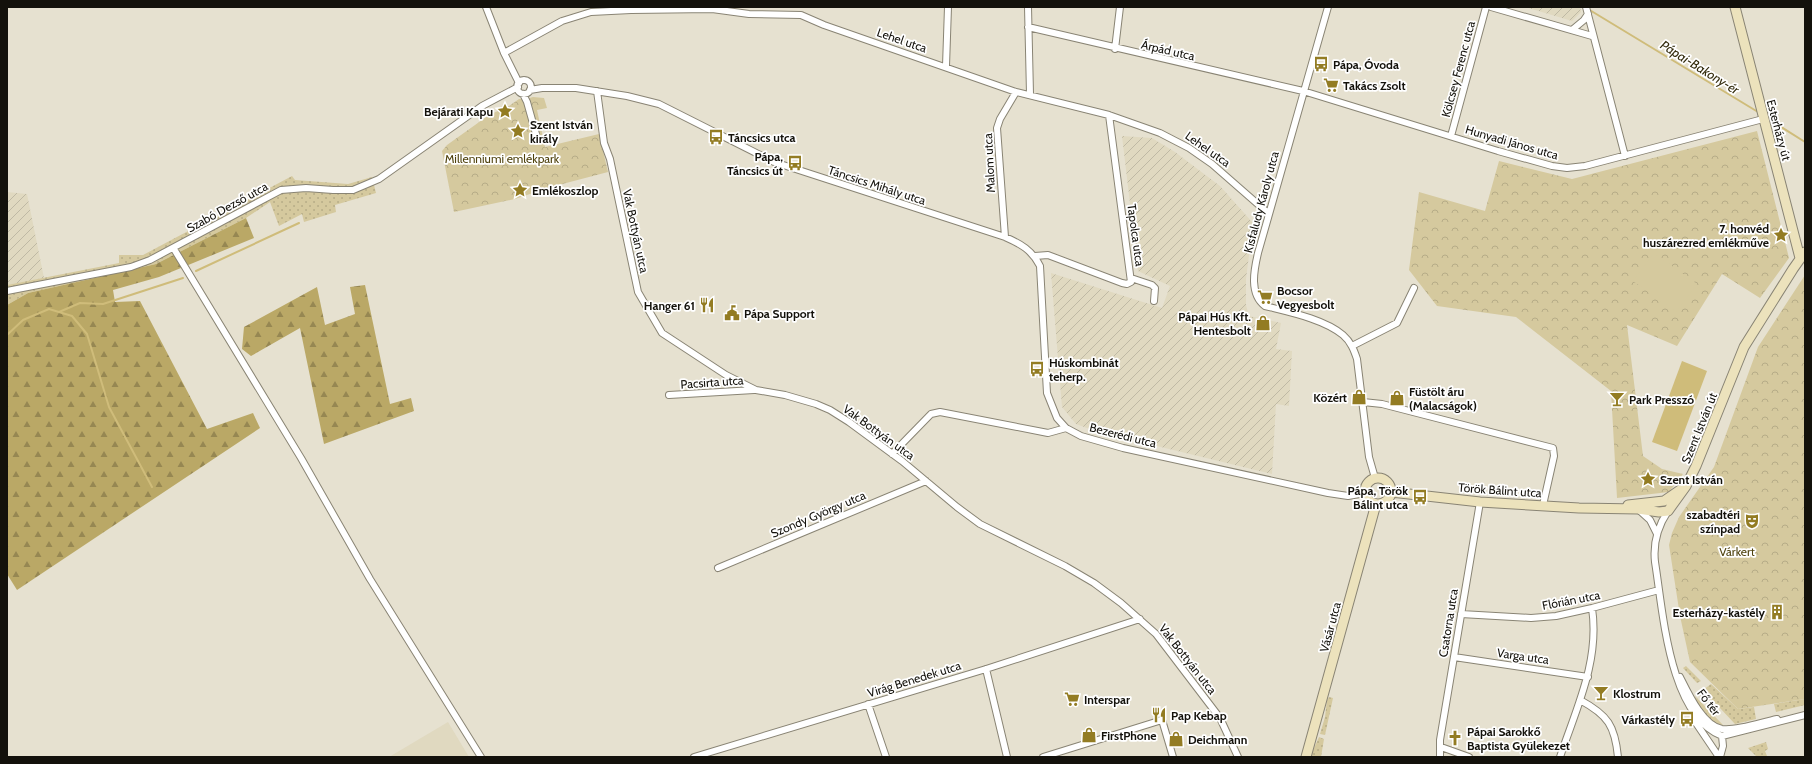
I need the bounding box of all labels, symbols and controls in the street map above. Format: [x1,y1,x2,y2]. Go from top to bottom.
street label: Kölcsey Ferenc utca [1438,19,1478,119]
street label: Lehel utca [875,24,929,56]
water label: Pápai-Bakony-ér [1658,36,1743,98]
street label: Árpád utca [1140,37,1196,63]
bus stop icon: Pápa, Óvoda [1312,55,1330,73]
place label: Pápa, Óvoda [1333,57,1399,72]
supermarket icon: Takács Zsolt [1322,76,1340,94]
place label: Takács Zsolt [1343,78,1406,93]
street label: Esterházy út [1764,98,1794,162]
place icon: Bejárati Kapu [496,102,514,120]
place label: Bejárati Kapu [424,104,493,119]
place label: Szent István király [530,117,593,146]
place icon: Szent István király [509,122,527,140]
street label: Hunyadi János utca [1464,122,1560,163]
bus stop icon: Táncsics utca [707,128,725,146]
street label: Lehel utca [1183,128,1234,170]
place label: Táncsics utca [728,130,795,145]
street label: Malom utca [980,133,998,193]
place label: Pápa, Táncsics út [727,149,783,178]
street label: Kisfaludy Károly utca [1240,149,1282,254]
park label: Millenniumi emlékpark [445,151,560,166]
bus stop icon: Pápa, Táncsics út [786,154,804,172]
street label: Táncsics Mihály utca [826,162,928,208]
street label: Szabó Dezső utca [184,178,270,235]
place icon: Emlékoszlop [511,181,529,199]
place label: Emlékoszlop [532,183,599,198]
street label: Vak Bottyán utca [620,188,652,274]
street label: Tapolca utca [1124,203,1148,267]
place label: 7. honvéd huszárezred emlékműve [1643,221,1769,250]
place icon: 7. honvéd huszárezred emlékműve [1772,226,1790,244]
place label: Bocsor Vegyesbolt [1277,283,1335,312]
supermarket icon: Bocsor Vegyesbolt [1256,288,1274,306]
restaurant icon: Hanger 61 [698,296,716,314]
place label: Hanger 61 [644,298,695,313]
public building icon: Pápa Support [723,304,741,322]
place label: Pápa Support [744,306,815,321]
place label: Pápai Hús Kft. Hentesbolt [1178,309,1251,338]
shop icon: Pápai Hús Kft. Hentesbolt [1254,314,1272,332]
place label: Húskombinát teherp. [1049,355,1119,384]
bus stop icon: Húskombinát teherp. [1028,360,1046,378]
street label: Pacsirta utca [680,372,744,392]
place label: Füstölt áru (Malacságok) [1409,384,1477,413]
shop icon: Közért [1350,388,1368,406]
shop icon: Füstölt áru (Malacságok) [1388,389,1406,407]
place label: Közért [1313,390,1347,405]
bar icon: Park Presszó [1608,390,1626,408]
street label: Szent István út [1678,390,1720,466]
place label: Park Presszó [1629,392,1694,407]
street label: Vak Bottyán utca [840,401,918,463]
street label: Bezerédi utca [1088,419,1158,451]
place icon: Szent István [1639,470,1657,488]
place label: Szent István [1660,472,1723,487]
street label: Török Bálint utca [1458,480,1542,500]
place label: Pápa, Török Bálint utca [1348,483,1408,512]
street label: Szondy György utca [768,487,868,541]
bus stop icon: Pápa, Török Bálint utca [1411,488,1429,506]
place label: szabadtéri színpad [1686,507,1740,536]
theatre icon: szabadtéri színpad [1743,512,1761,530]
park label: Várkert [1719,544,1755,559]
street label: Csatorna utca [1435,587,1461,658]
street label: Flórián utca [1541,587,1601,613]
street label: Vásár utca [1316,600,1344,654]
building icon: Esterházy-kastély [1768,603,1786,621]
place label: Esterházy-kastély [1672,605,1766,620]
street label: Vak Bottyán utca [1156,621,1220,697]
street label: Varga utca [1496,645,1550,667]
street label: Virág Benedek utca [865,658,963,700]
bar icon: Klostrum [1592,684,1610,702]
place label: Klostrum [1613,686,1661,701]
street label: Fő tér [1694,686,1724,718]
supermarket icon: Interspar [1063,690,1081,708]
place label: Interspar [1084,692,1130,707]
restaurant icon: Pap Kebap [1150,706,1168,724]
place label: Pap Kebap [1171,708,1227,723]
bus stop icon: Várkastély [1678,710,1696,728]
place label: Várkastély [1621,712,1676,727]
place label: Pápai Sarokkő Baptista Gyülekezet [1467,724,1570,753]
shop icon: FirstPhone [1080,726,1098,744]
place label: FirstPhone [1101,728,1156,743]
church icon: Pápai Sarokkő Baptista Gyülekezet [1446,729,1464,747]
shop icon: Deichmann [1167,730,1185,748]
place label: Deichmann [1188,732,1247,747]

